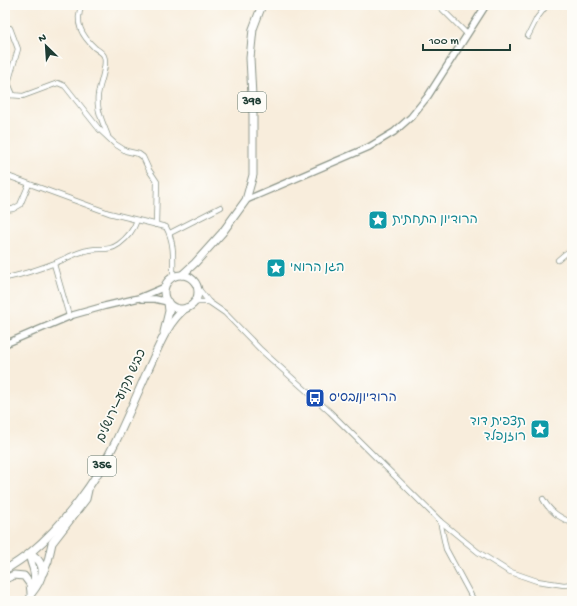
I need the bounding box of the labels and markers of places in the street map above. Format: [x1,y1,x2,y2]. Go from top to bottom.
place icon: הרודיון התחתית [367,209,389,231]
place label: הרודיון התחתית [392,213,478,228]
place icon: הגן הרומי [265,257,287,279]
place label: הגן הרומי [290,261,345,276]
bus stop icon: הרודיון/בסיס [304,387,326,409]
place label: הרודיון/בסיס [329,391,397,406]
place label: תצפית דוד רוזנפלד [470,415,526,445]
place icon: תצפית דוד רוזנפלד [529,418,551,440]

